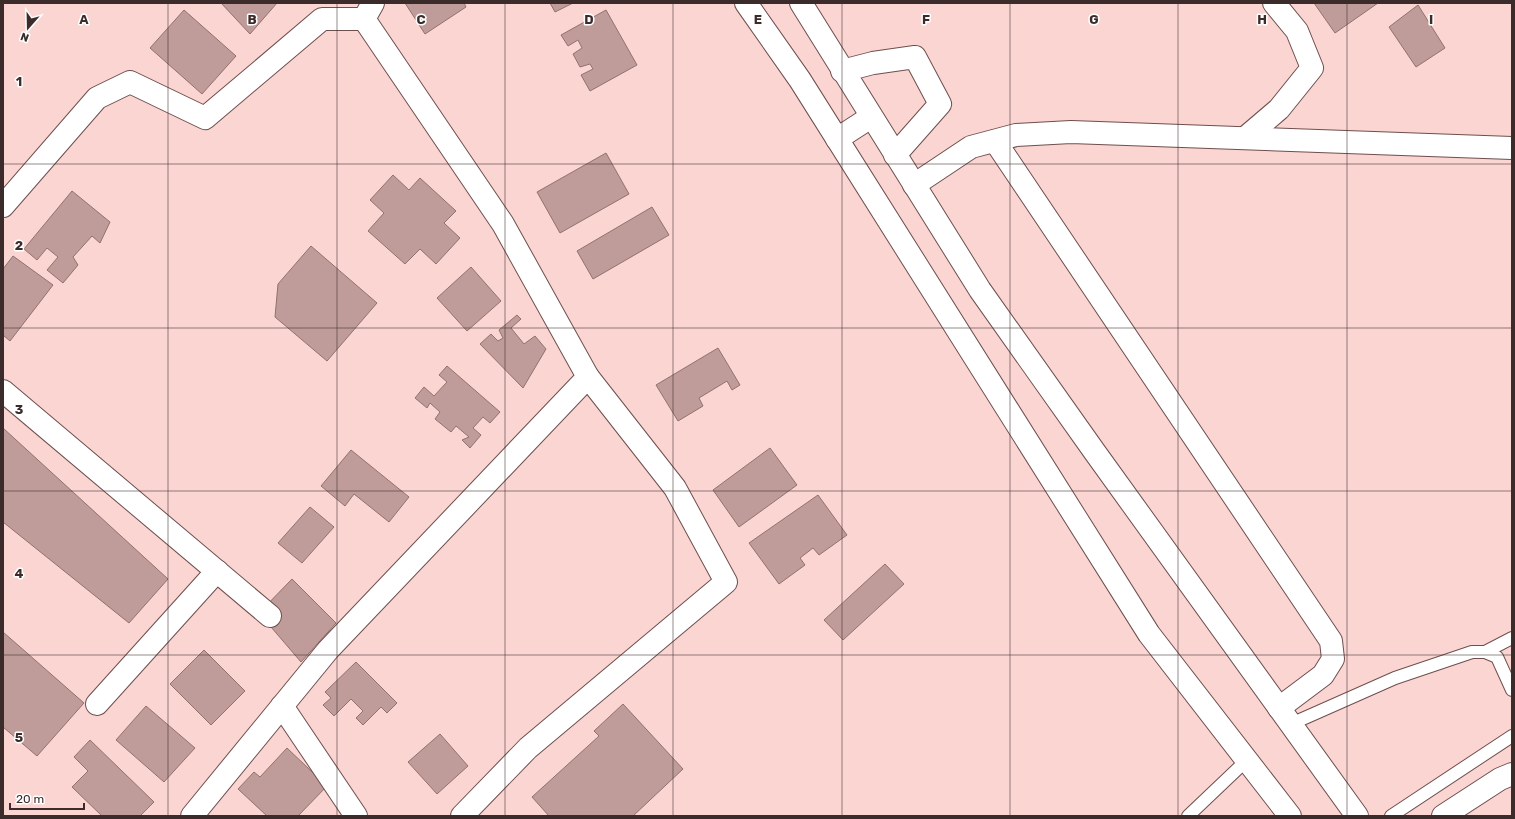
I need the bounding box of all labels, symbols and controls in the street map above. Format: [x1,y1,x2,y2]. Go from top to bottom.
north arrow [8,8,48,48]
text: A [79,12,89,27]
text: B [247,12,257,27]
text: C [416,12,426,27]
text: D [584,12,594,27]
text: E [754,12,762,27]
text: F [922,12,930,27]
text: G [1089,12,1099,27]
text: H [1257,12,1267,27]
text: I [1429,12,1433,27]
text: N [19,29,31,44]
text: 1 [16,74,22,89]
text: 2 [15,238,23,253]
text: 3 [15,402,24,417]
text: 4 [15,566,24,581]
text: 5 [15,730,23,745]
scale bar [10,785,84,811]
text: 20 m [16,792,44,806]

